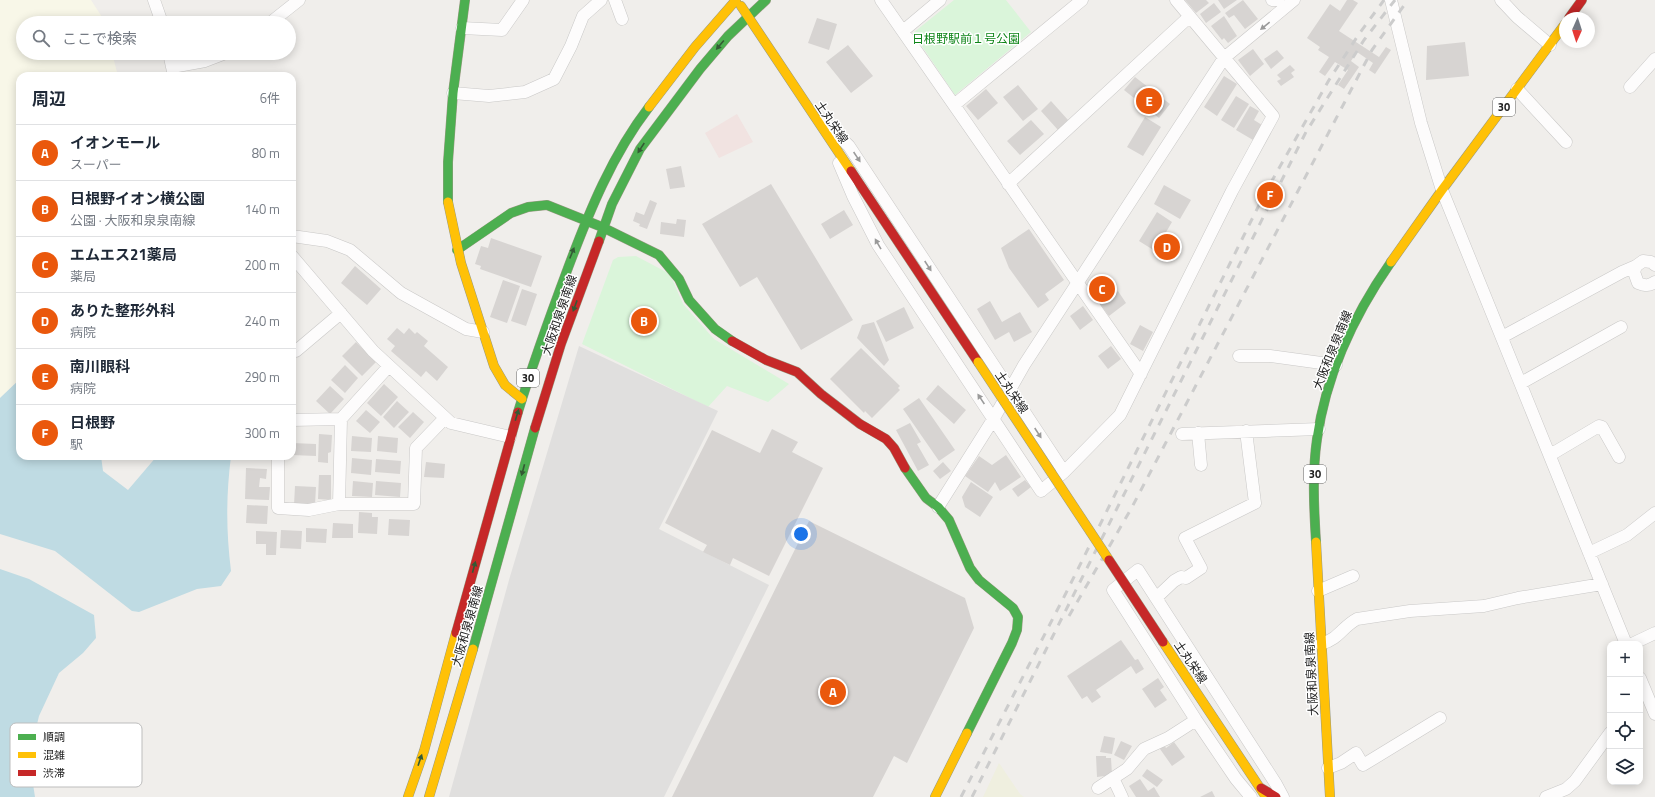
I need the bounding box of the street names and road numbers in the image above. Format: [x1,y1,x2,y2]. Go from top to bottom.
street label: 土丸栄線 [811,97,853,147]
road number: 30 [1493,98,1515,116]
street label: 大阪和泉泉南線 [536,272,582,358]
street label: 大阪和泉泉南線 [1307,307,1357,393]
street label: 土丸栄線 [991,367,1033,417]
road number: 30 [517,369,539,387]
road number: 30 [1304,465,1326,483]
street label: 大阪和泉泉南線 [446,583,488,669]
street label: 大阪和泉泉南線 [1299,632,1323,716]
street label: 土丸栄線 [1170,637,1212,687]

